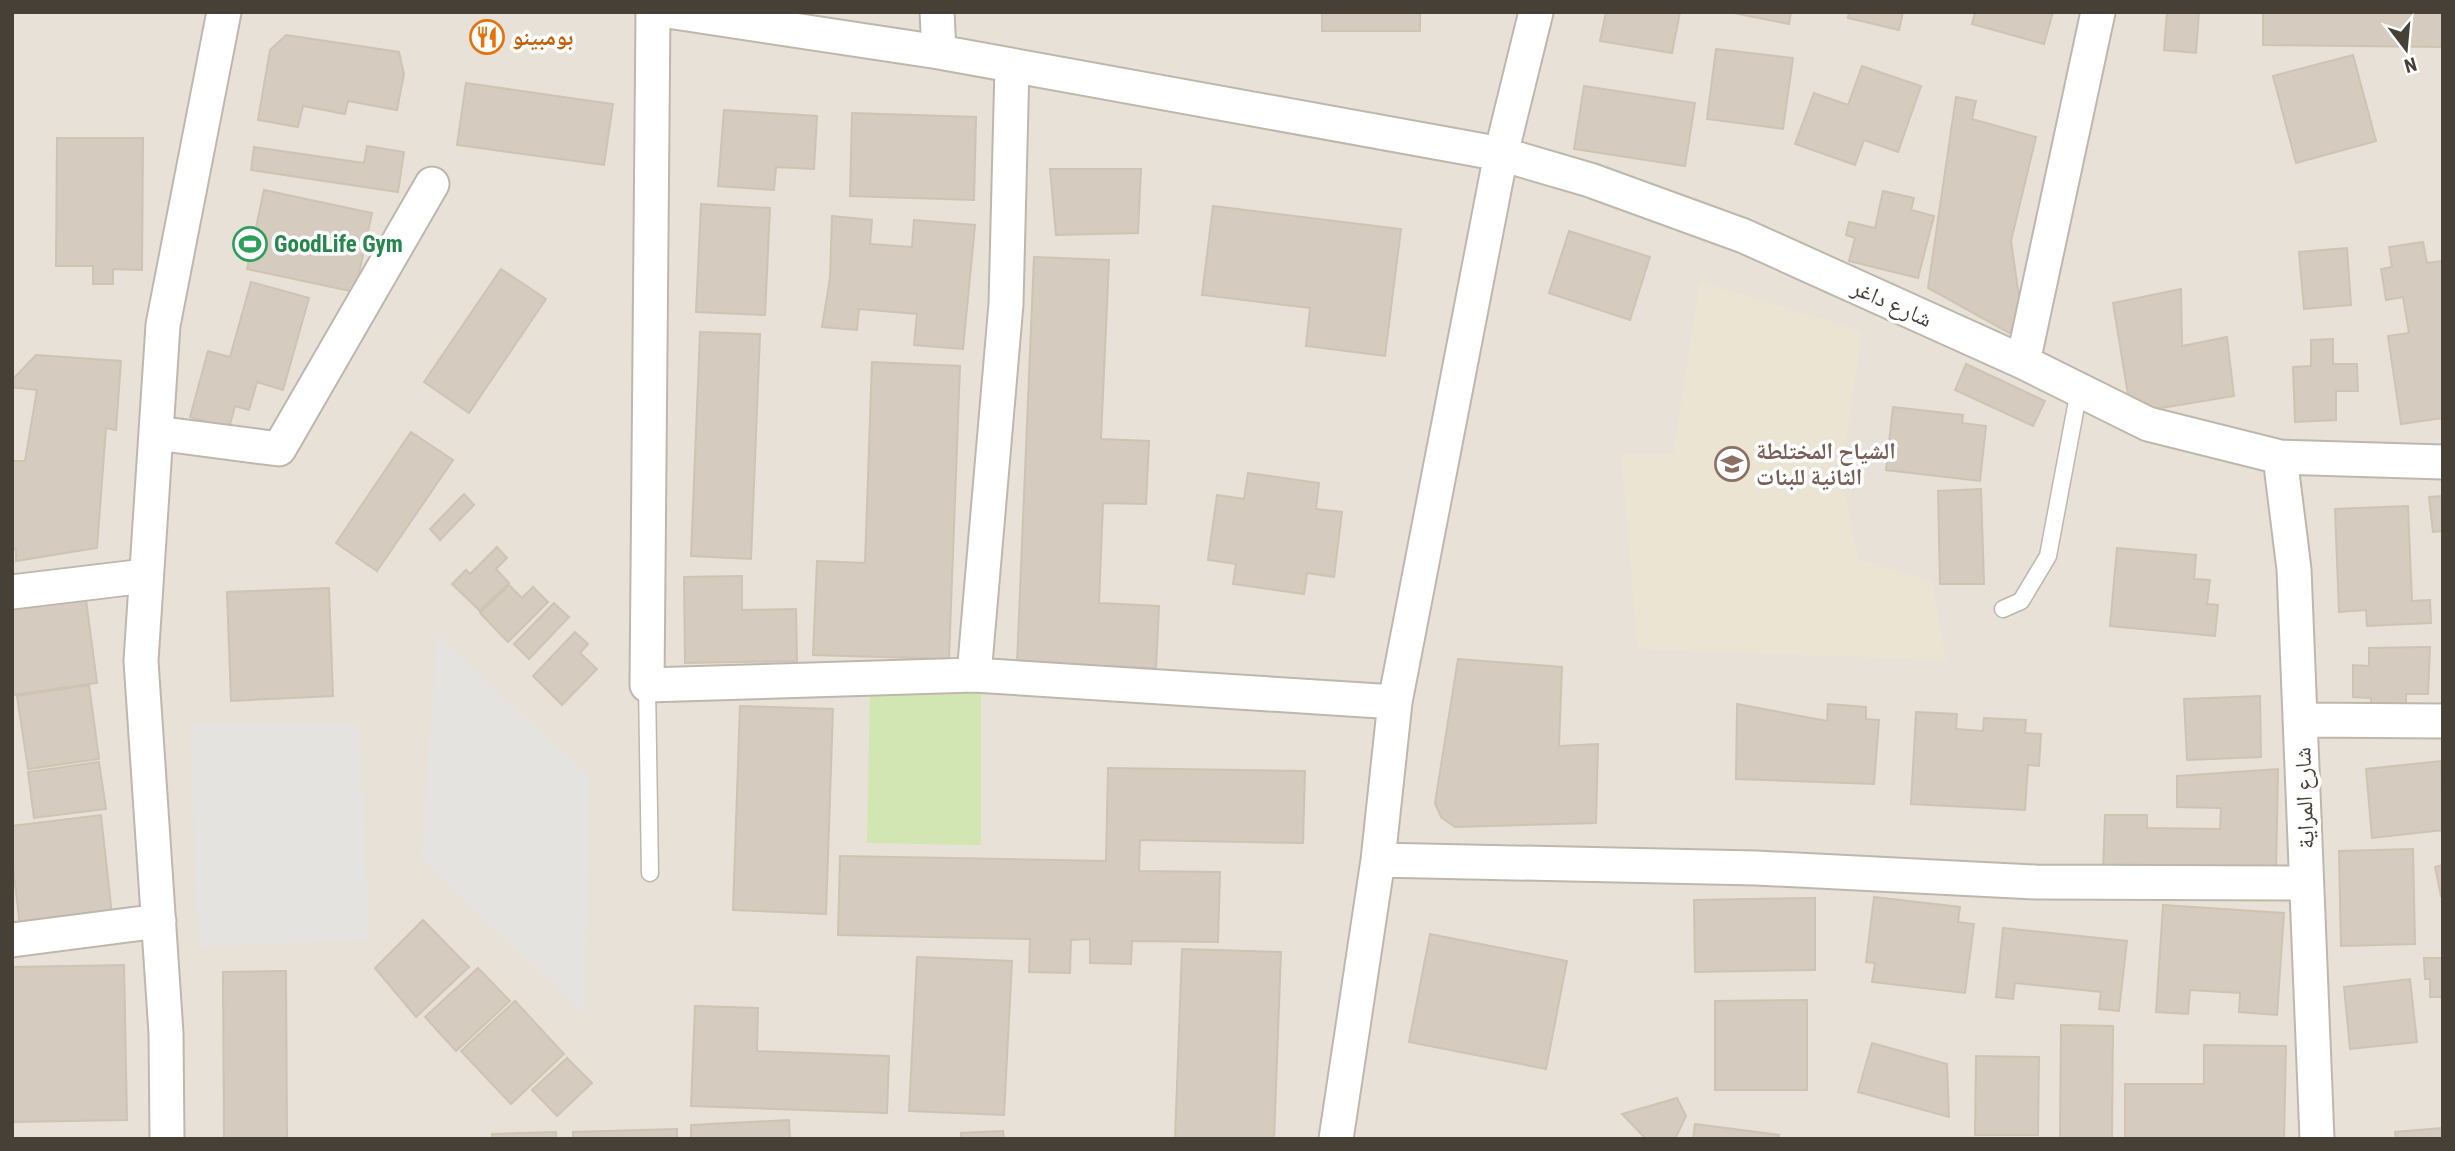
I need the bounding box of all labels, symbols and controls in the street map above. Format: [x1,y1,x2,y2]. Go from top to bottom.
north arrow [2371,14,2441,84]
restaurant icon: بومبينو [468,18,506,56]
place label: بومبينو [512,24,573,51]
text: N [2402,52,2419,78]
sports icon: GoodLife Gym [231,225,269,263]
place label: GoodLife Gym [274,231,403,258]
street label: شارع داغر [1846,273,1936,334]
place label: الشياح المختلطة الثانية للبنات [1756,438,1896,491]
school or university icon: الشياح المختلطة الثانية للبنات [1713,445,1751,483]
street label: شارع المراية [2289,747,2321,849]

